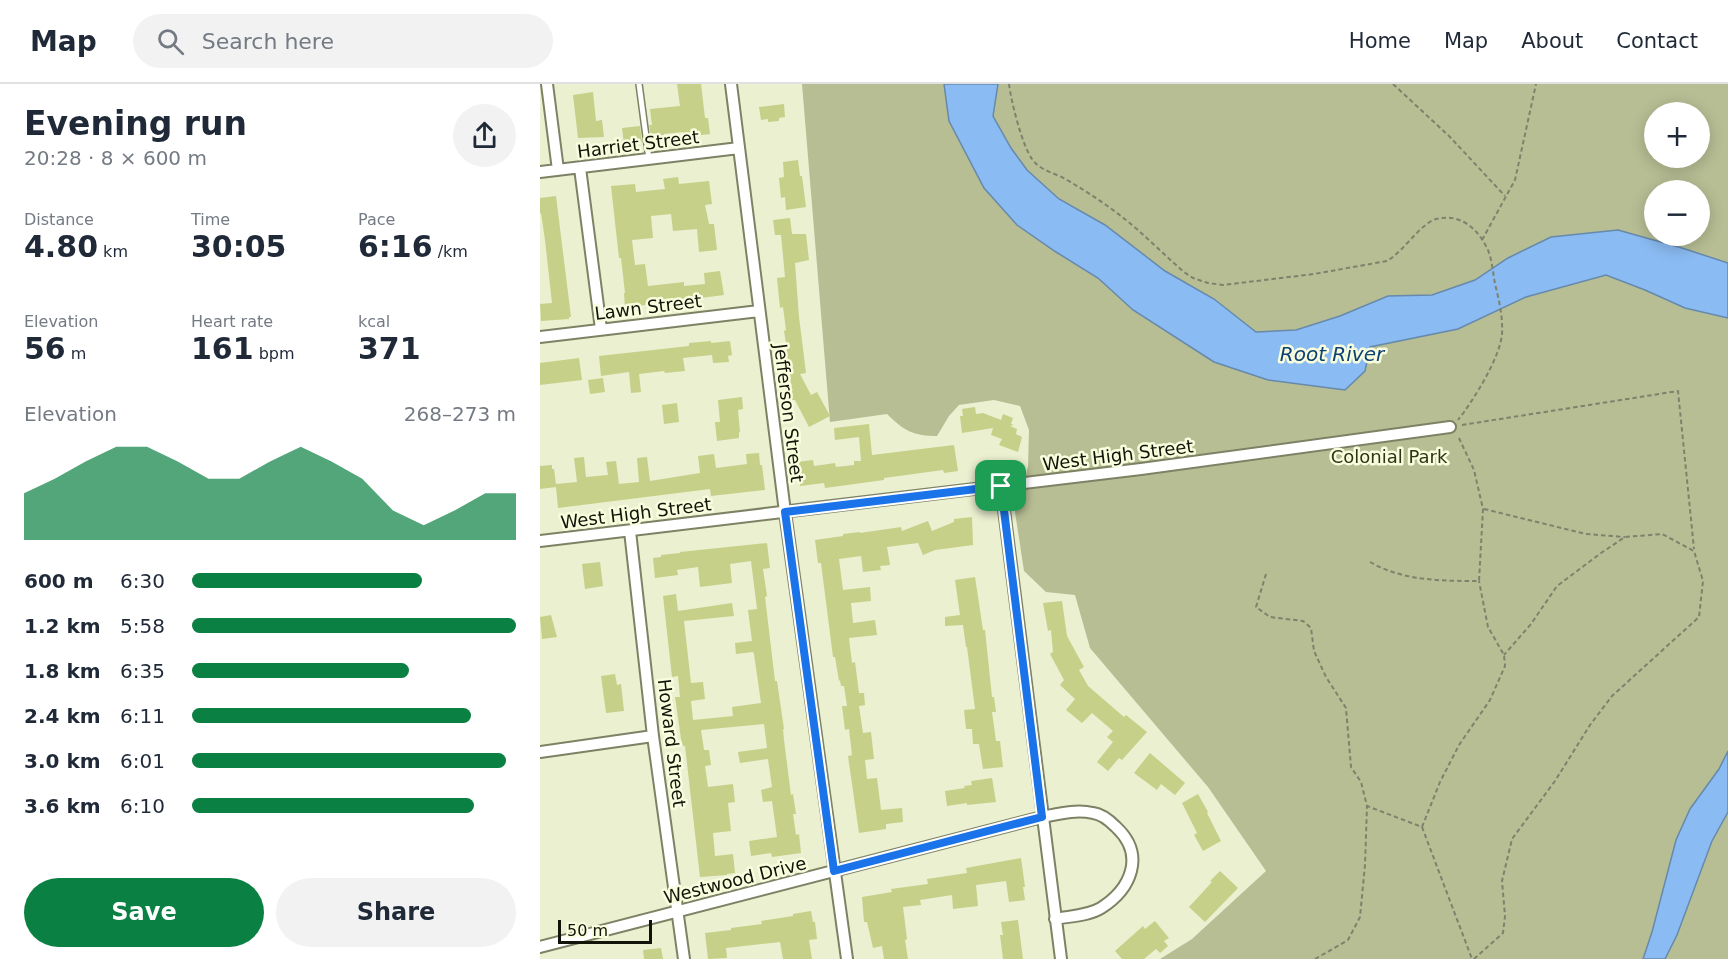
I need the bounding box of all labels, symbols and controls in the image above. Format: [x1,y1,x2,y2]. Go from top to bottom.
search box [133,14,553,68]
text: Map [30,25,97,58]
icon: search [154,25,187,58]
text: Search here [202,29,334,54]
text: Home [1349,29,1411,53]
text: Map [1444,29,1488,53]
text: About [1521,29,1583,53]
text: Contact [1616,29,1698,53]
map controls [1644,102,1710,246]
button: + [1644,102,1710,168]
text: Evening run [24,104,247,143]
button: share [453,104,516,167]
street label: Harriet Street [576,126,700,162]
text: 20:28 · 8 × 600 m [24,146,207,170]
button: − [1644,180,1710,246]
text: Distance [24,210,94,229]
text: Time [191,210,230,229]
text: Pace [358,210,395,229]
text: 4.80 [24,229,98,264]
text: 30:05 [191,229,287,264]
text: 6:16 [358,229,433,264]
text: km [98,242,128,261]
text: /km [433,242,468,261]
street label: Lawn Street [593,290,703,324]
text: Elevation [24,312,98,331]
text: Heart rate [191,312,273,331]
text: kcal [358,312,390,331]
text: 56 [24,331,66,366]
text: 161 [191,331,254,366]
text: 371 [358,331,421,366]
street label: Jefferson Street [770,342,808,484]
water label: Root River [1280,342,1386,366]
text: m [66,344,86,363]
text: bpm [254,344,295,363]
text: Elevation [24,402,117,426]
text: 268–273 m [404,402,516,426]
street label: West High Street [1041,435,1195,475]
park label: Colonial Park [1331,446,1448,467]
pin [975,460,1026,511]
icon: arrive [984,469,1017,502]
street label: West High Street [559,493,713,533]
text: 600 m [24,569,94,593]
text: 6:30 [120,569,165,593]
text: 1.2 km [24,614,101,638]
text: 5:58 [120,614,165,638]
text: 1.8 km [24,659,101,683]
text: 6:35 [120,659,165,683]
street label: Howard Street [654,678,690,808]
text: 2.4 km [24,704,101,728]
text: 6:11 [120,704,165,728]
text: 3.0 km [24,749,101,773]
text: 6:01 [120,749,165,773]
text: 3.6 km [24,794,101,818]
text: 6:10 [120,794,165,818]
street label: Westwood Drive [662,852,808,908]
button: Save [24,878,264,947]
button: Share [276,878,516,947]
scale bar [558,917,652,944]
text: 50 m [567,921,608,940]

